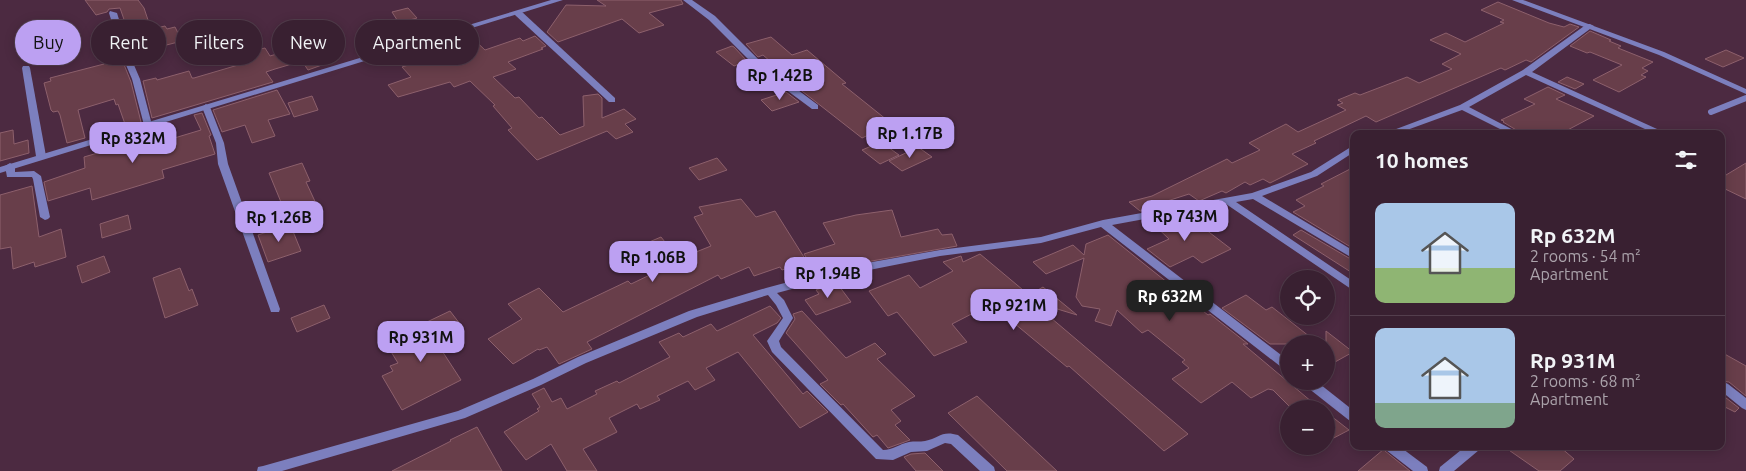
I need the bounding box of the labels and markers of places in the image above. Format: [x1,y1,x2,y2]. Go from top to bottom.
pin: Rp 1.42B [728,58,832,101]
pin: Rp 1.17B [858,116,962,159]
pin: Rp 832M [87,121,179,164]
pin: Rp 1.26B [227,200,331,243]
pin: Rp 743M [1139,200,1231,242]
pin: Rp 1.06B [601,240,705,283]
pin: Rp 1.94B [776,256,880,299]
pin: Rp 632M [1124,280,1216,322]
pin: Rp 921M [968,288,1060,331]
pin: Rp 931M [375,320,467,363]

